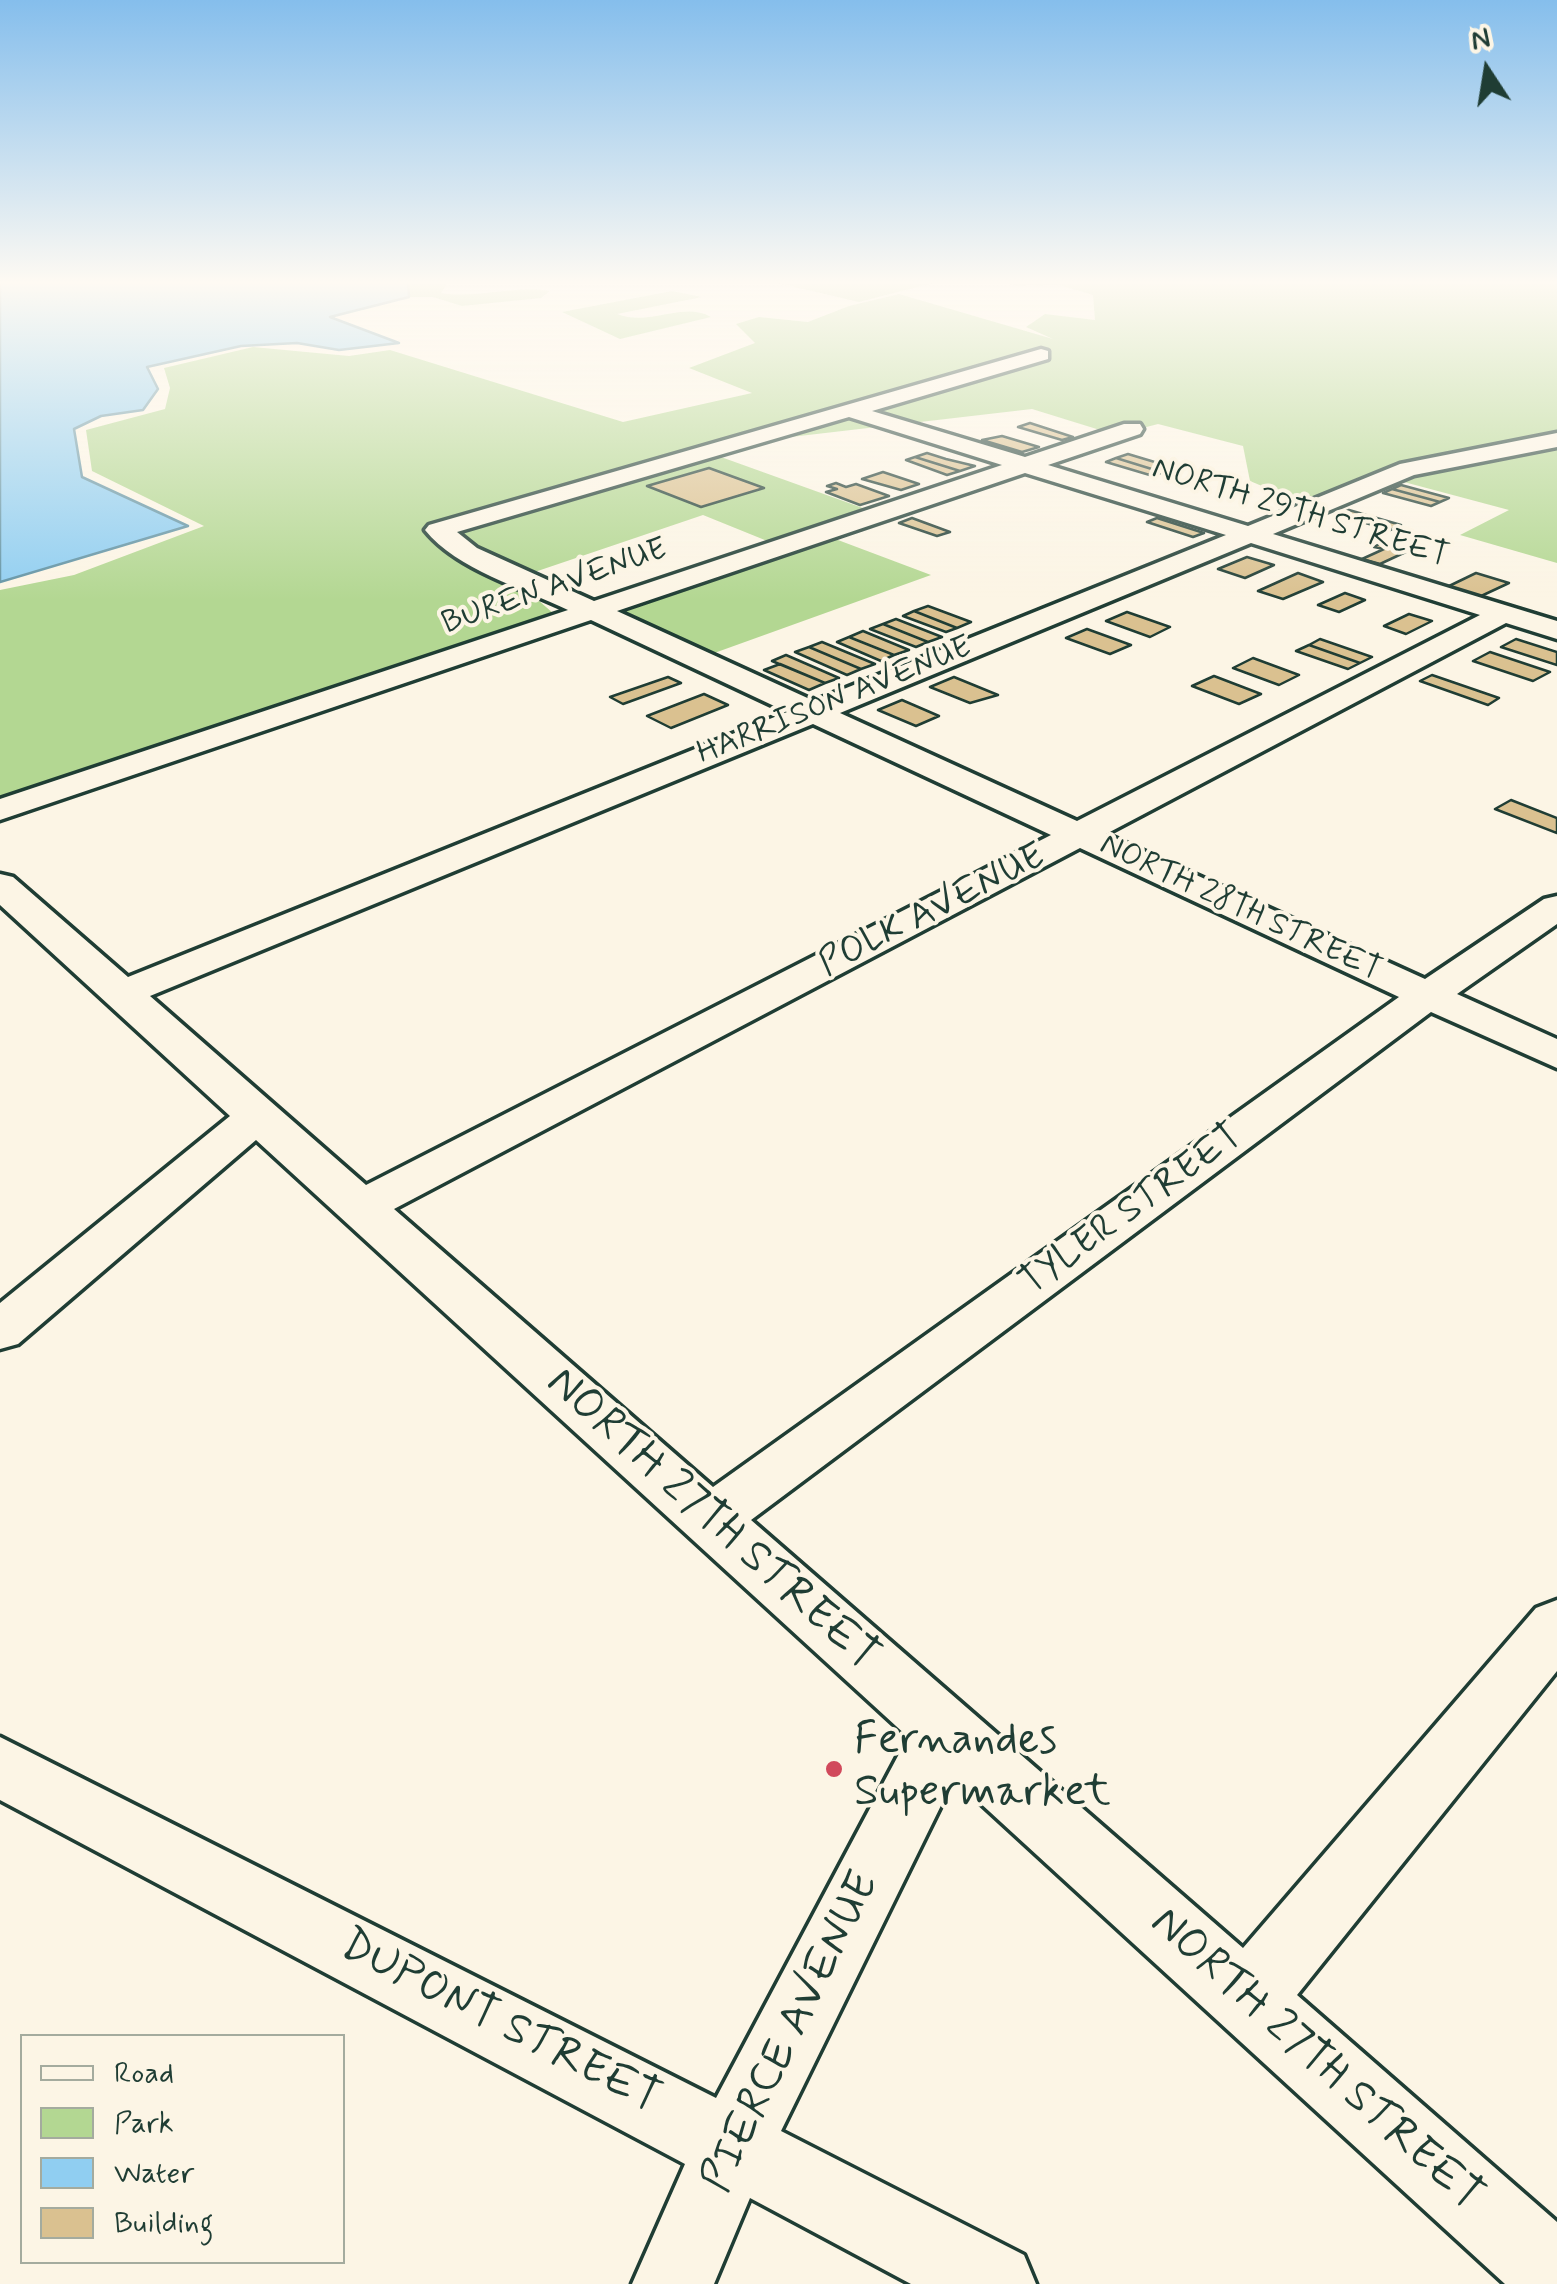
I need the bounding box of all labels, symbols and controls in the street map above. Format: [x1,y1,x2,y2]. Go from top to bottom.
north arrow [1437,20,1537,120]
text: N [1468,20,1494,60]
street label: NORTH 29TH STREET [1147,451,1453,577]
street label: BUREN AVENUE [437,531,673,645]
street label: HARRISON AVENUE [692,629,978,775]
street label: NORTH 28TH STREET [1093,827,1387,991]
street label: POLK AVENUE [812,835,1054,989]
street label: TYLER STREET [1012,1115,1252,1307]
street label: NORTH 27TH STREET [534,1357,888,1685]
place label: Fernandes Supermarket [854,1716,1111,1822]
marker: Fernandes Supermarket [823,1758,845,1780]
street label: PIERCE AVENUE [692,1864,894,2202]
street label: NORTH 27TH STREET [1138,1897,1492,2225]
street label: DUPONT STREET [330,1920,668,2128]
legend [20,2034,345,2264]
text: Road [114,2054,174,2093]
text: Park [114,2104,174,2143]
text: Water [114,2154,194,2193]
text: Building [114,2204,213,2243]

